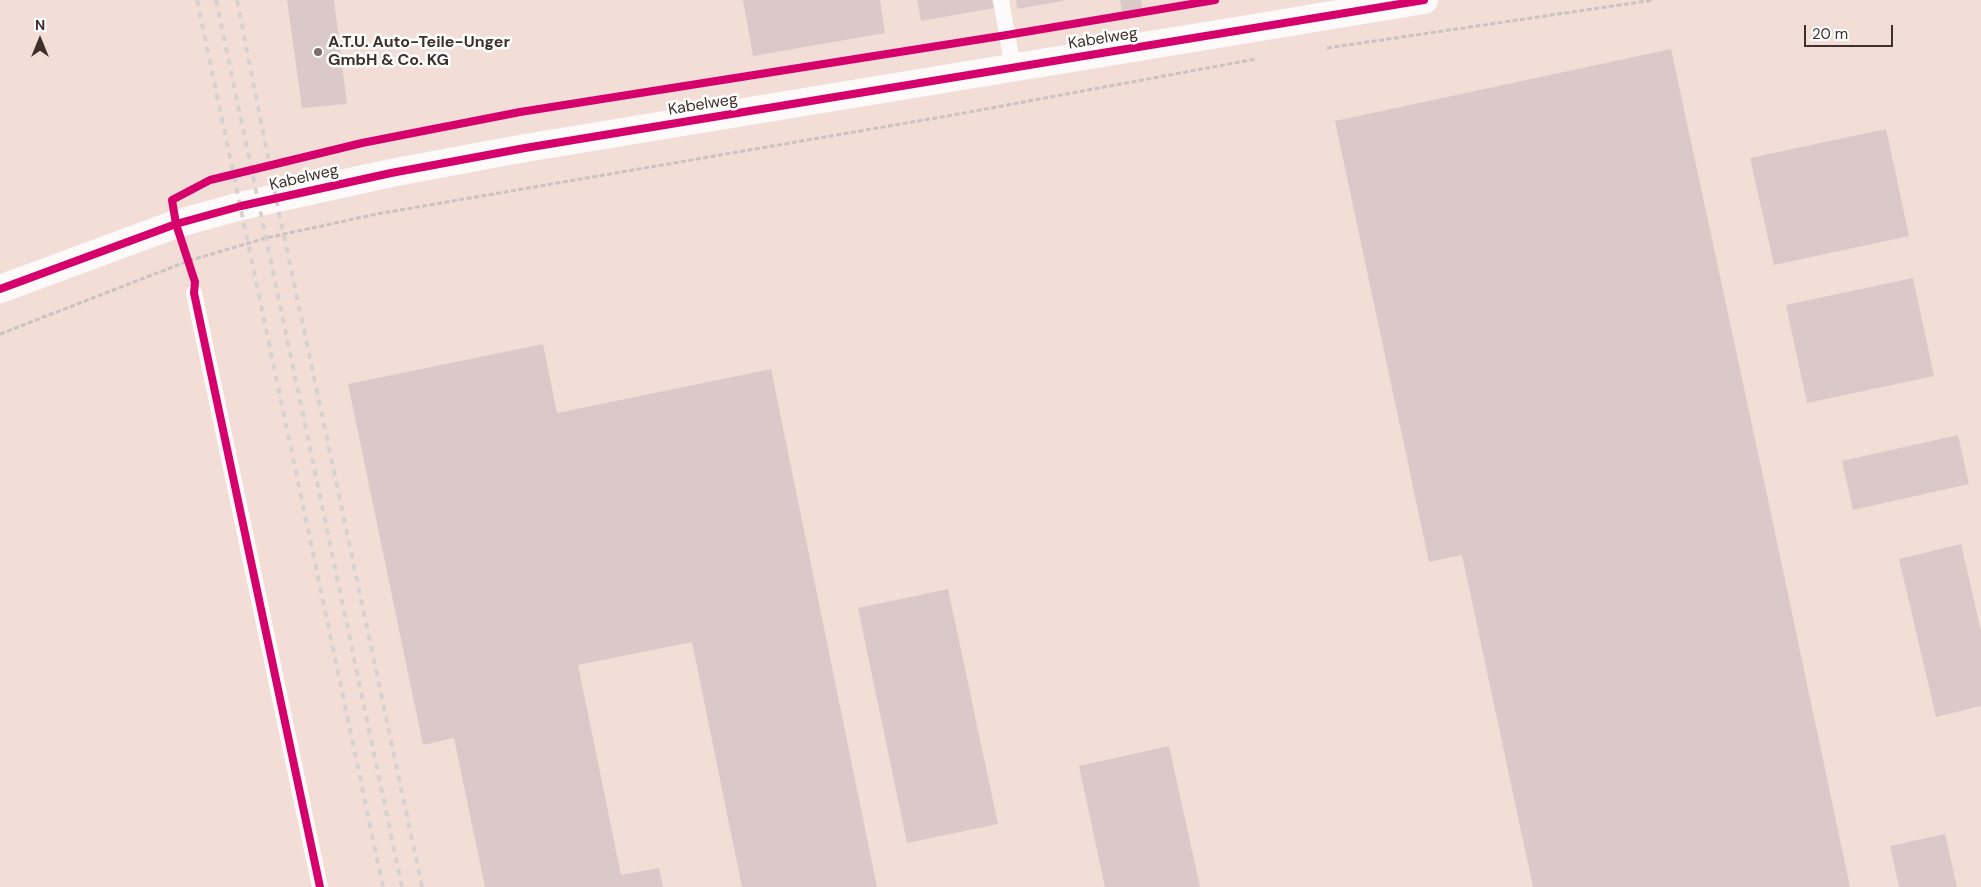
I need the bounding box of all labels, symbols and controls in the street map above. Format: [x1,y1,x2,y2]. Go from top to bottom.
north arrow [15,15,65,65]
scale bar [1806,15,1895,47]
text: N [35,16,45,34]
street label: Kabelweg [1067,24,1139,54]
text: 20 m [1812,24,1848,44]
place label: A.T.U. Auto-Teile-Unger GmbH & Co. KG [328,33,510,71]
marker: A.T.U. Auto-Teile-Unger GmbH & Co. KG [312,46,324,58]
street label: Kabelweg [667,90,739,120]
street label: Kabelweg [268,161,340,195]

